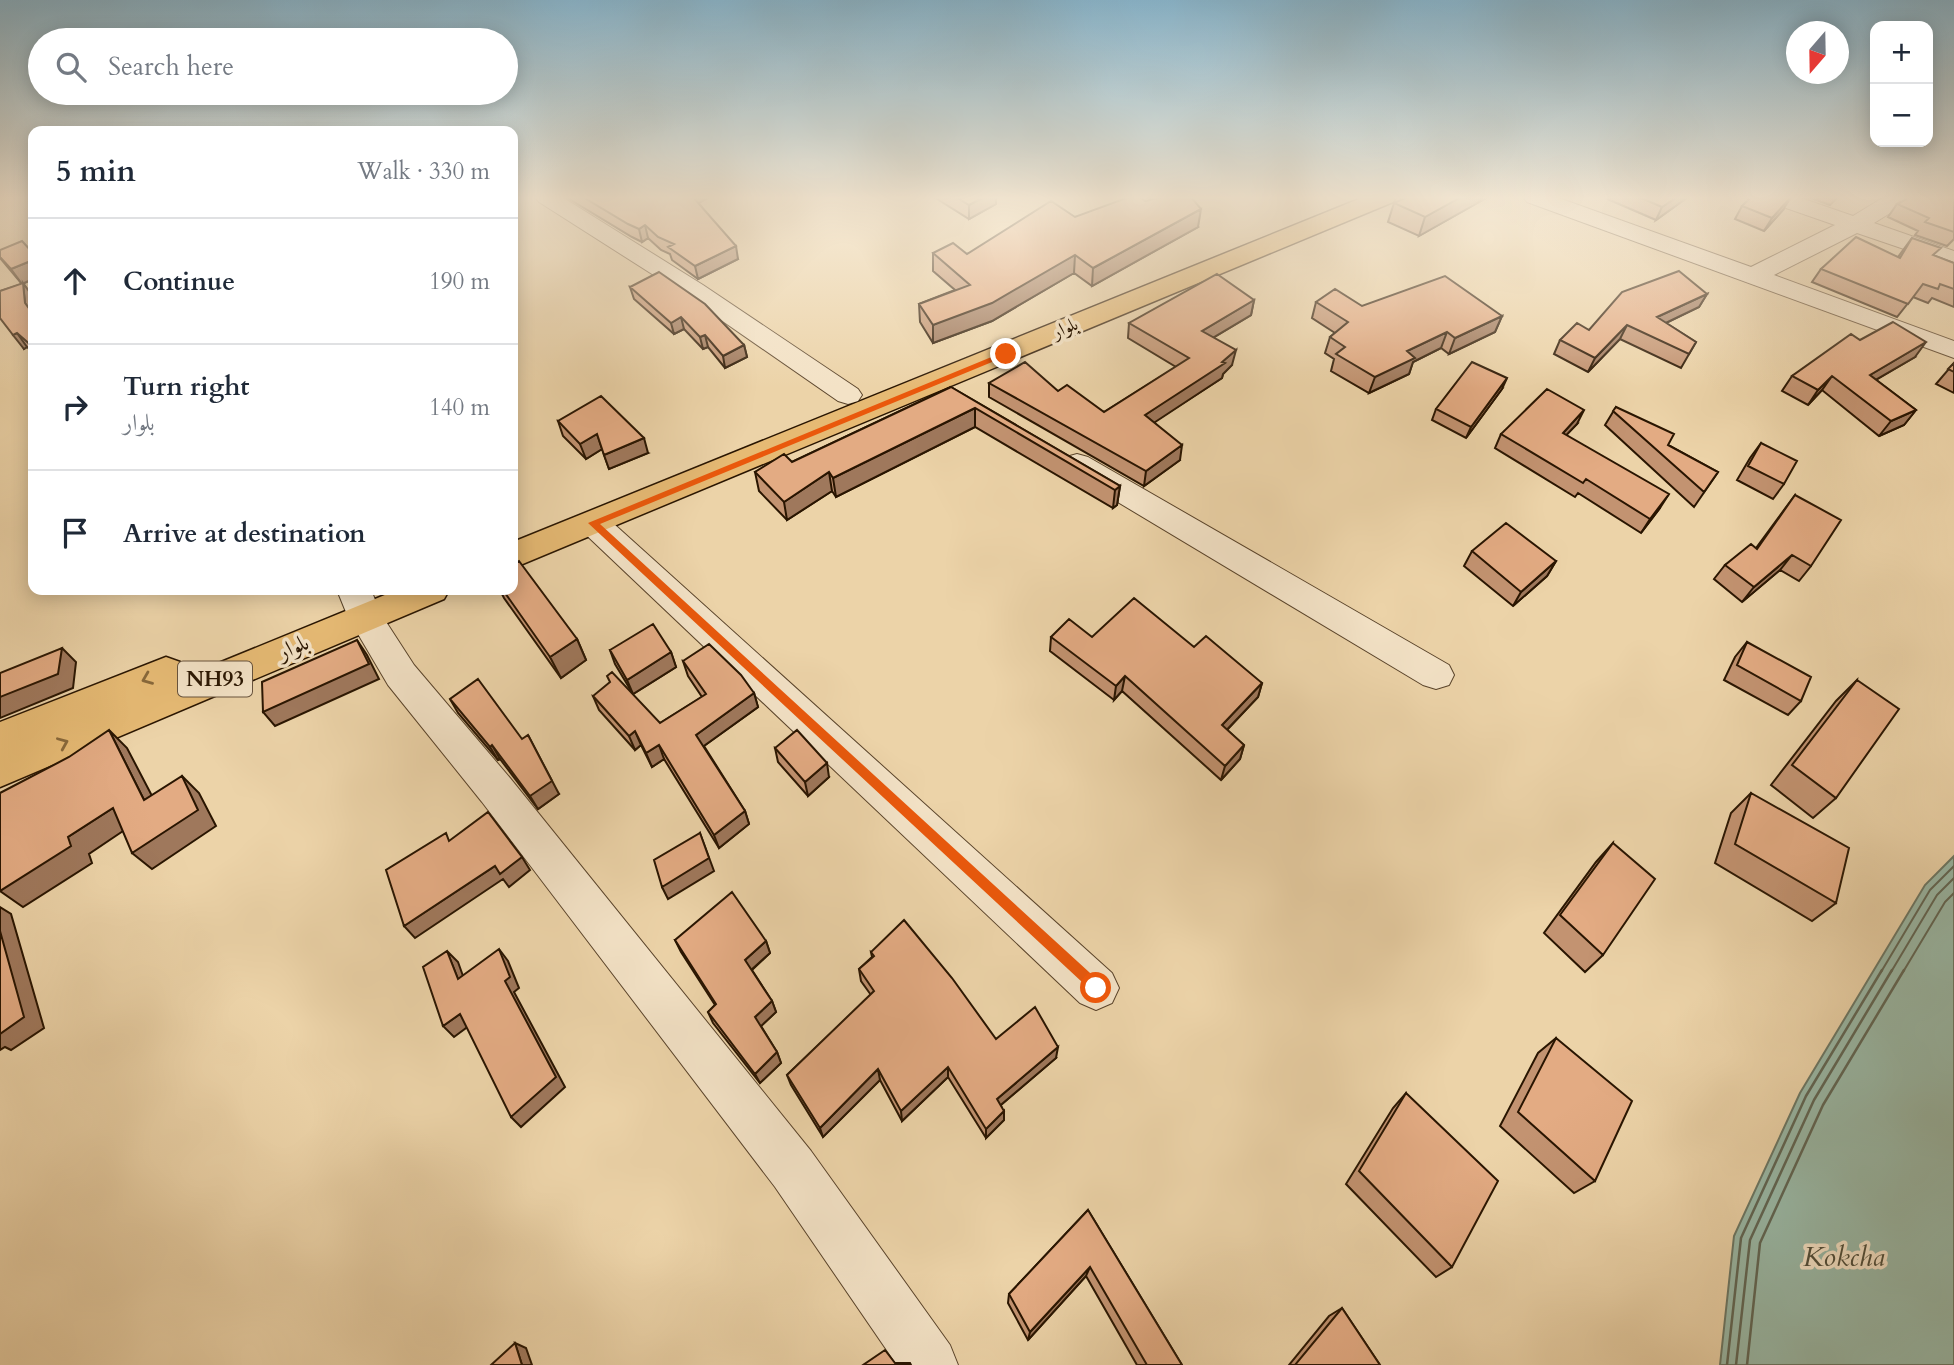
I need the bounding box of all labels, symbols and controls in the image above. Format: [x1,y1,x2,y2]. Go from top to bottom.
north arrow [1786,21,1849,84]
map controls [1870,21,1933,147]
button: + [1870,21,1933,84]
search box [28,28,518,105]
icon: search [52,48,90,86]
text: Search here [108,49,234,84]
button: − [1870,84,1933,147]
text: 5 min [56,151,136,192]
text: Walk · 330 m [357,156,490,187]
icon: ahead [56,262,94,300]
text: Continue [123,264,235,299]
text: 190 m [429,266,490,297]
street label: بلوار [1046,311,1082,346]
route end [990,338,1021,369]
text: Turn right [123,369,250,404]
icon: right [56,388,94,426]
text: 140 m [429,392,490,423]
text: بلوار [123,407,155,438]
icon: arrive [56,514,94,552]
text: Arrive at destination [123,516,366,551]
street label: بلوار [271,627,314,668]
road number: NH93 [178,662,252,696]
one-way arrow [141,671,153,685]
one-way arrow [56,737,68,751]
route start [1080,972,1111,1003]
water label: Kokcha [1803,1238,1885,1276]

